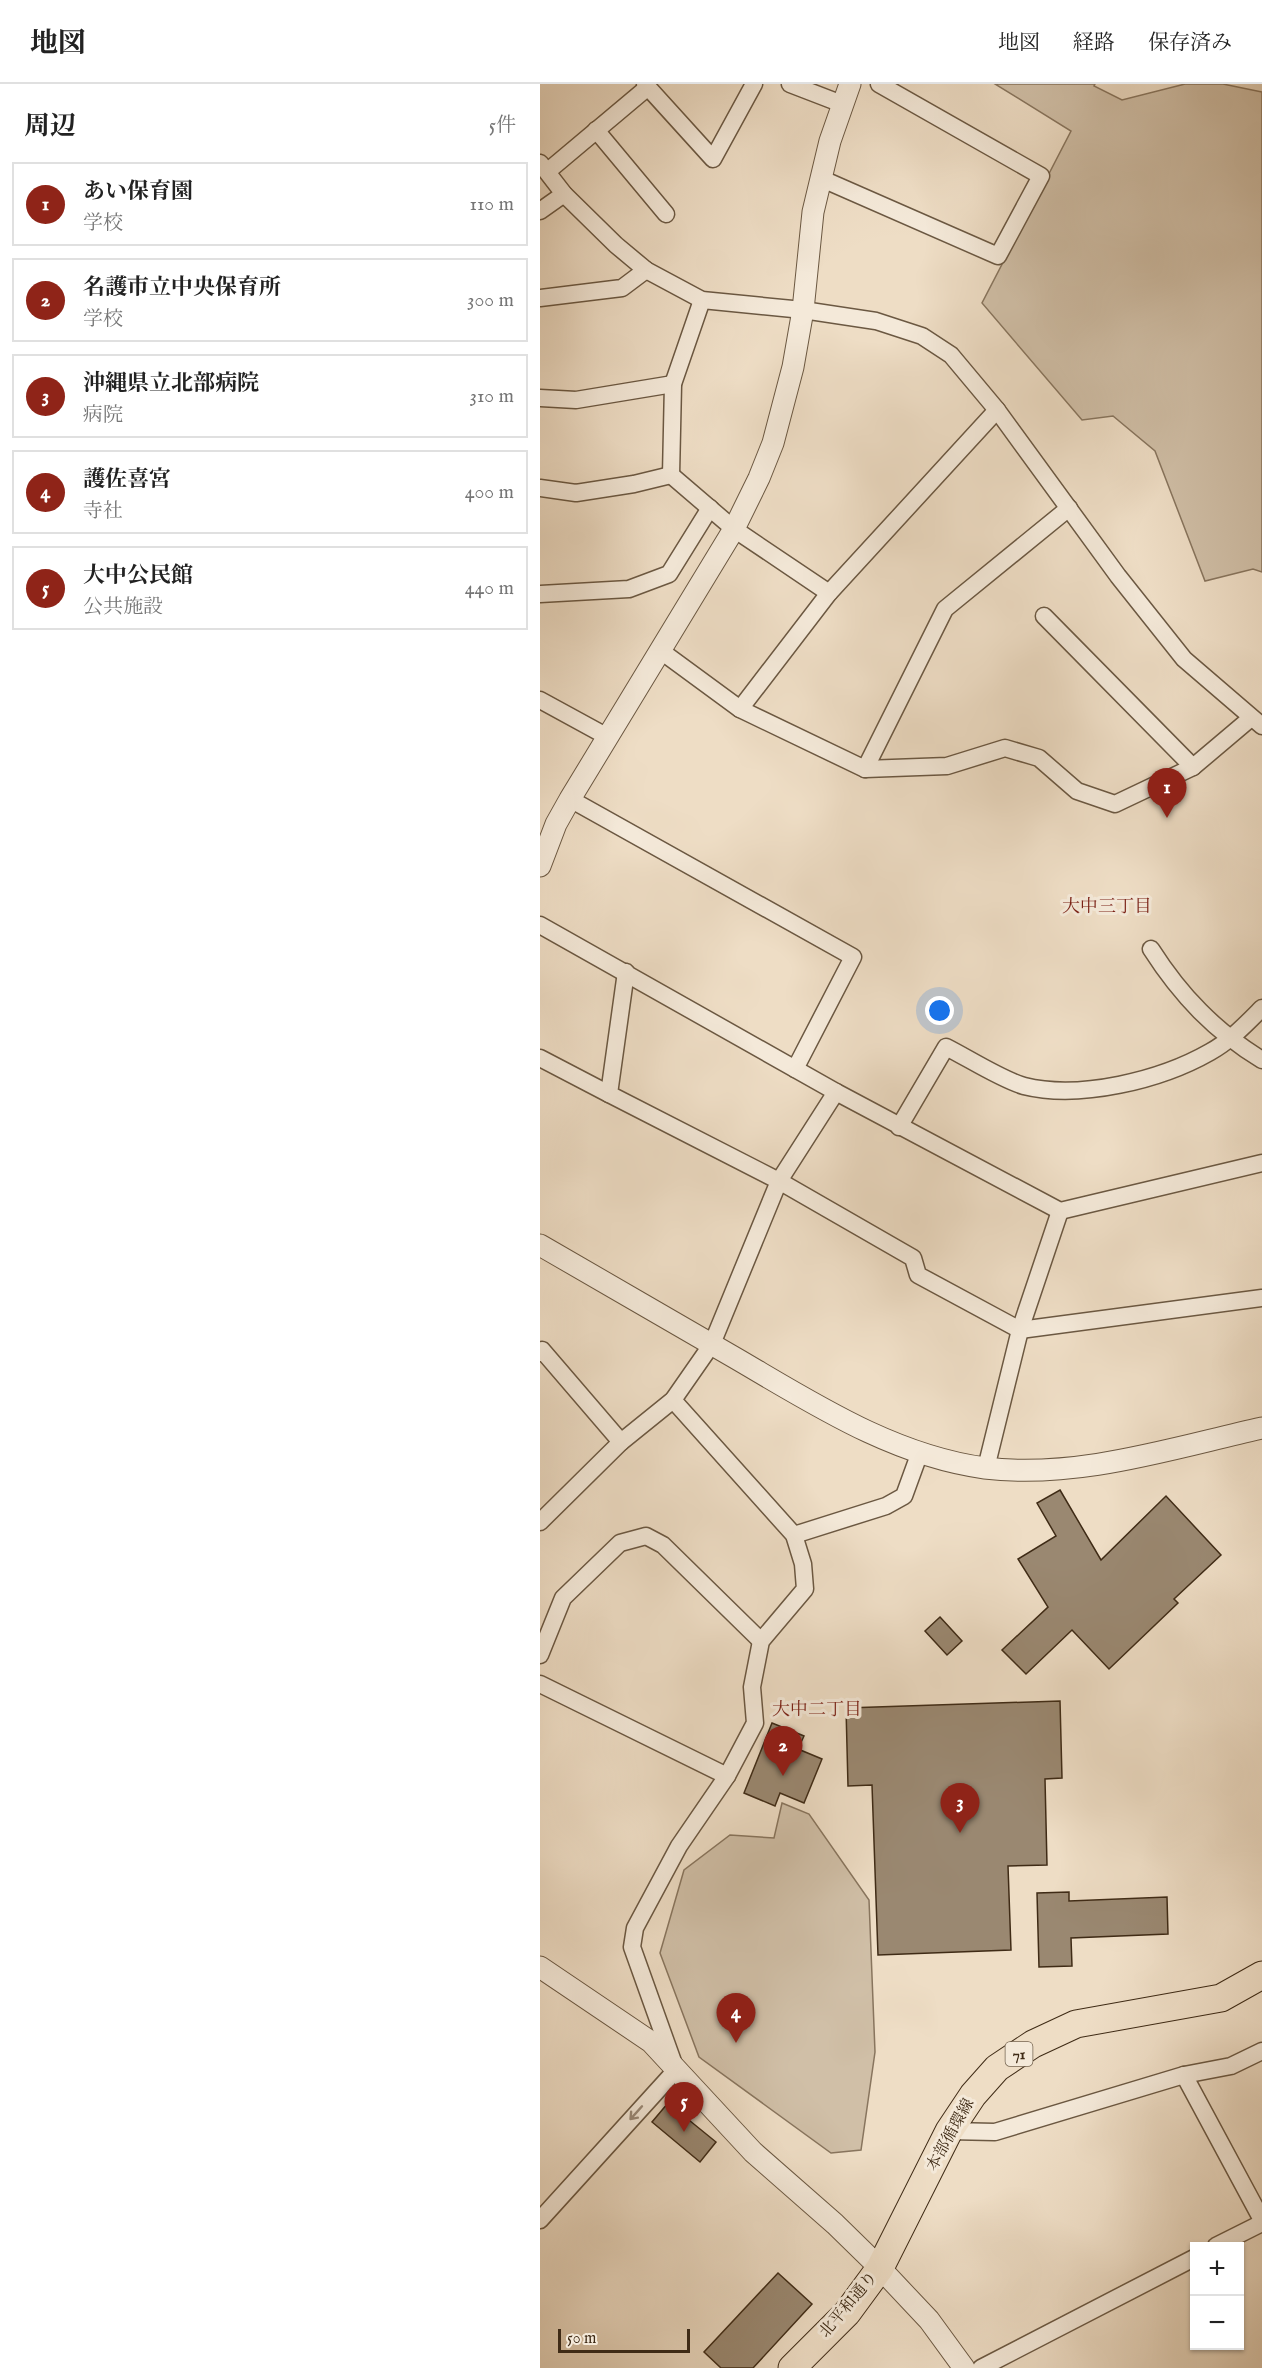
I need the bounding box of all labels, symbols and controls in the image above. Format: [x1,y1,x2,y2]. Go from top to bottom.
text: 地図 [30,27,86,62]
text: 地図 [998,30,1040,57]
text: 経路 [1073,30,1115,57]
text: 保存済み [1148,30,1232,57]
text: 周辺 [24,110,76,143]
text: 5件 [489,113,516,138]
text: あい保育園 [83,178,193,206]
text: 1 [42,192,49,217]
text: 110 m [470,192,514,217]
text: 学校 [83,211,123,236]
text: 名護市立中央保育所 [83,274,281,302]
text: 2 [41,288,50,313]
text: 300 m [467,288,514,313]
text: 学校 [83,307,123,332]
text: 沖縄県立北部病院 [83,370,259,398]
text: 3 [42,384,49,409]
text: 310 m [470,384,514,409]
text: 病院 [83,403,123,428]
text: 護佐喜宮 [83,466,171,494]
text: 4 [41,480,50,505]
text: 400 m [465,480,514,505]
text: 寺社 [83,499,123,524]
text: 大中公民館 [83,562,193,590]
text: 5 [42,576,49,601]
text: 440 m [465,576,514,601]
text: 公共施設 [83,595,163,620]
pin: 1 [1148,768,1186,818]
district label: 大中三丁目 [1062,896,1152,919]
your location [925,996,954,1025]
district label: 大中二丁目 [772,1699,862,1722]
pin: 2 [764,1726,802,1776]
pin: 3 [940,1784,980,1833]
pin: 4 [716,1994,756,2043]
road number: 71 [1006,2042,1032,2066]
pin: 5 [664,2082,704,2132]
street label: 本部循環線 [923,2095,979,2175]
one-way arrow [630,2105,644,2120]
map controls [1190,2242,1244,2350]
button: + [1190,2242,1244,2296]
street label: 北平和通り [816,2268,882,2342]
button: − [1190,2296,1244,2350]
scale bar [558,2326,690,2354]
text: 50 m [567,2329,596,2349]

